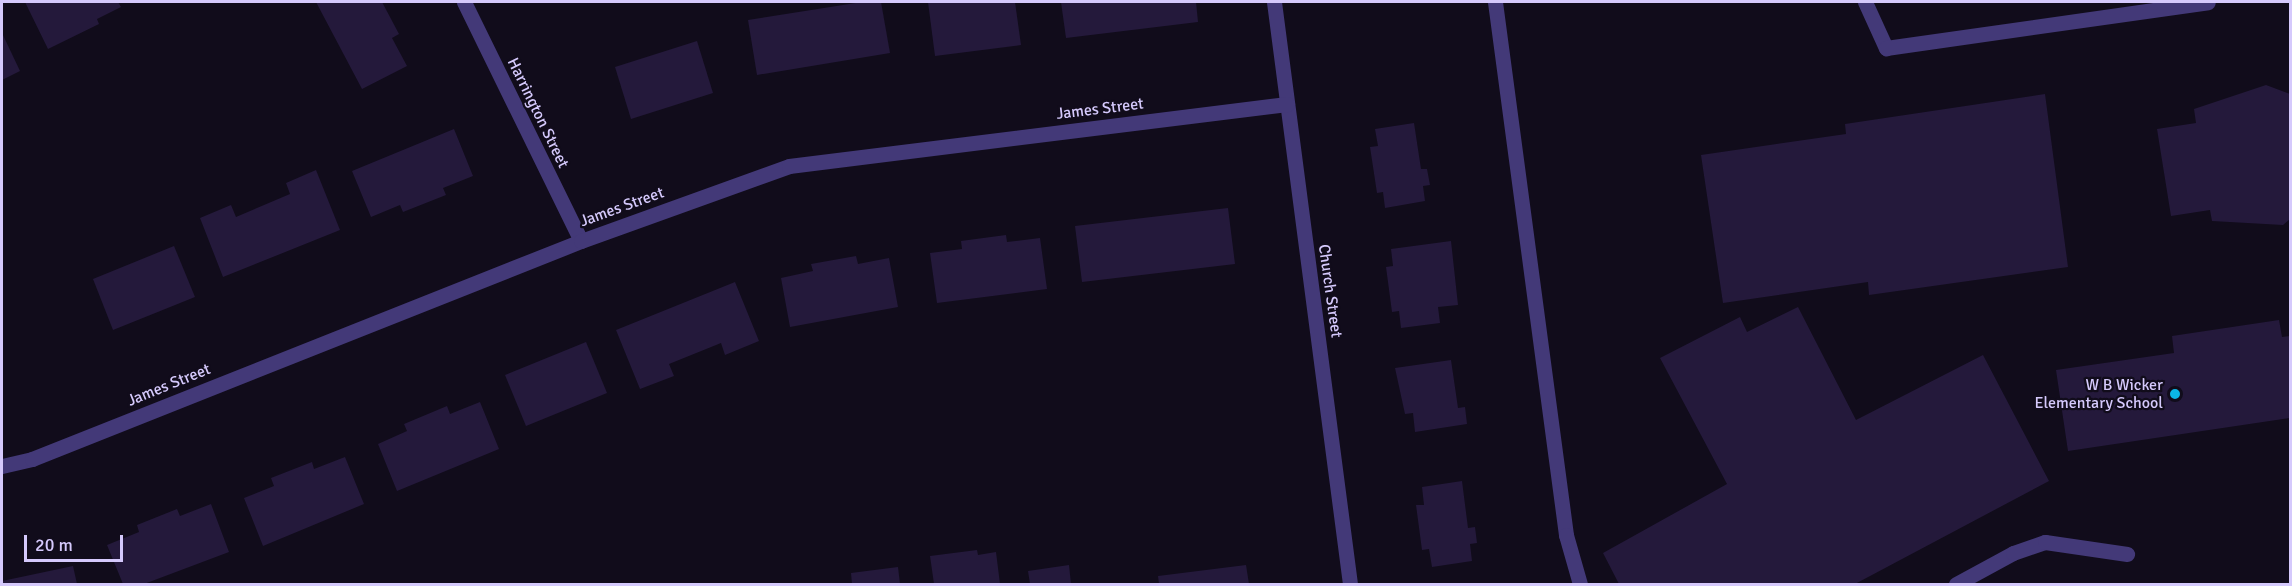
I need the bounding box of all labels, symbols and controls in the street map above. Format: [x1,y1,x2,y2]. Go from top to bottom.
street label: Harrington Street [503,55,573,171]
street label: James Street [1055,94,1145,124]
street label: James Street [577,183,667,231]
street label: Church Street [1314,243,1346,339]
street label: James Street [125,360,213,410]
place label: W B Wicker Elementary School [2034,375,2163,413]
marker: W B Wicker Elementary School [2168,387,2182,401]
scale bar [27,523,126,561]
text: 20 m [35,534,73,556]

